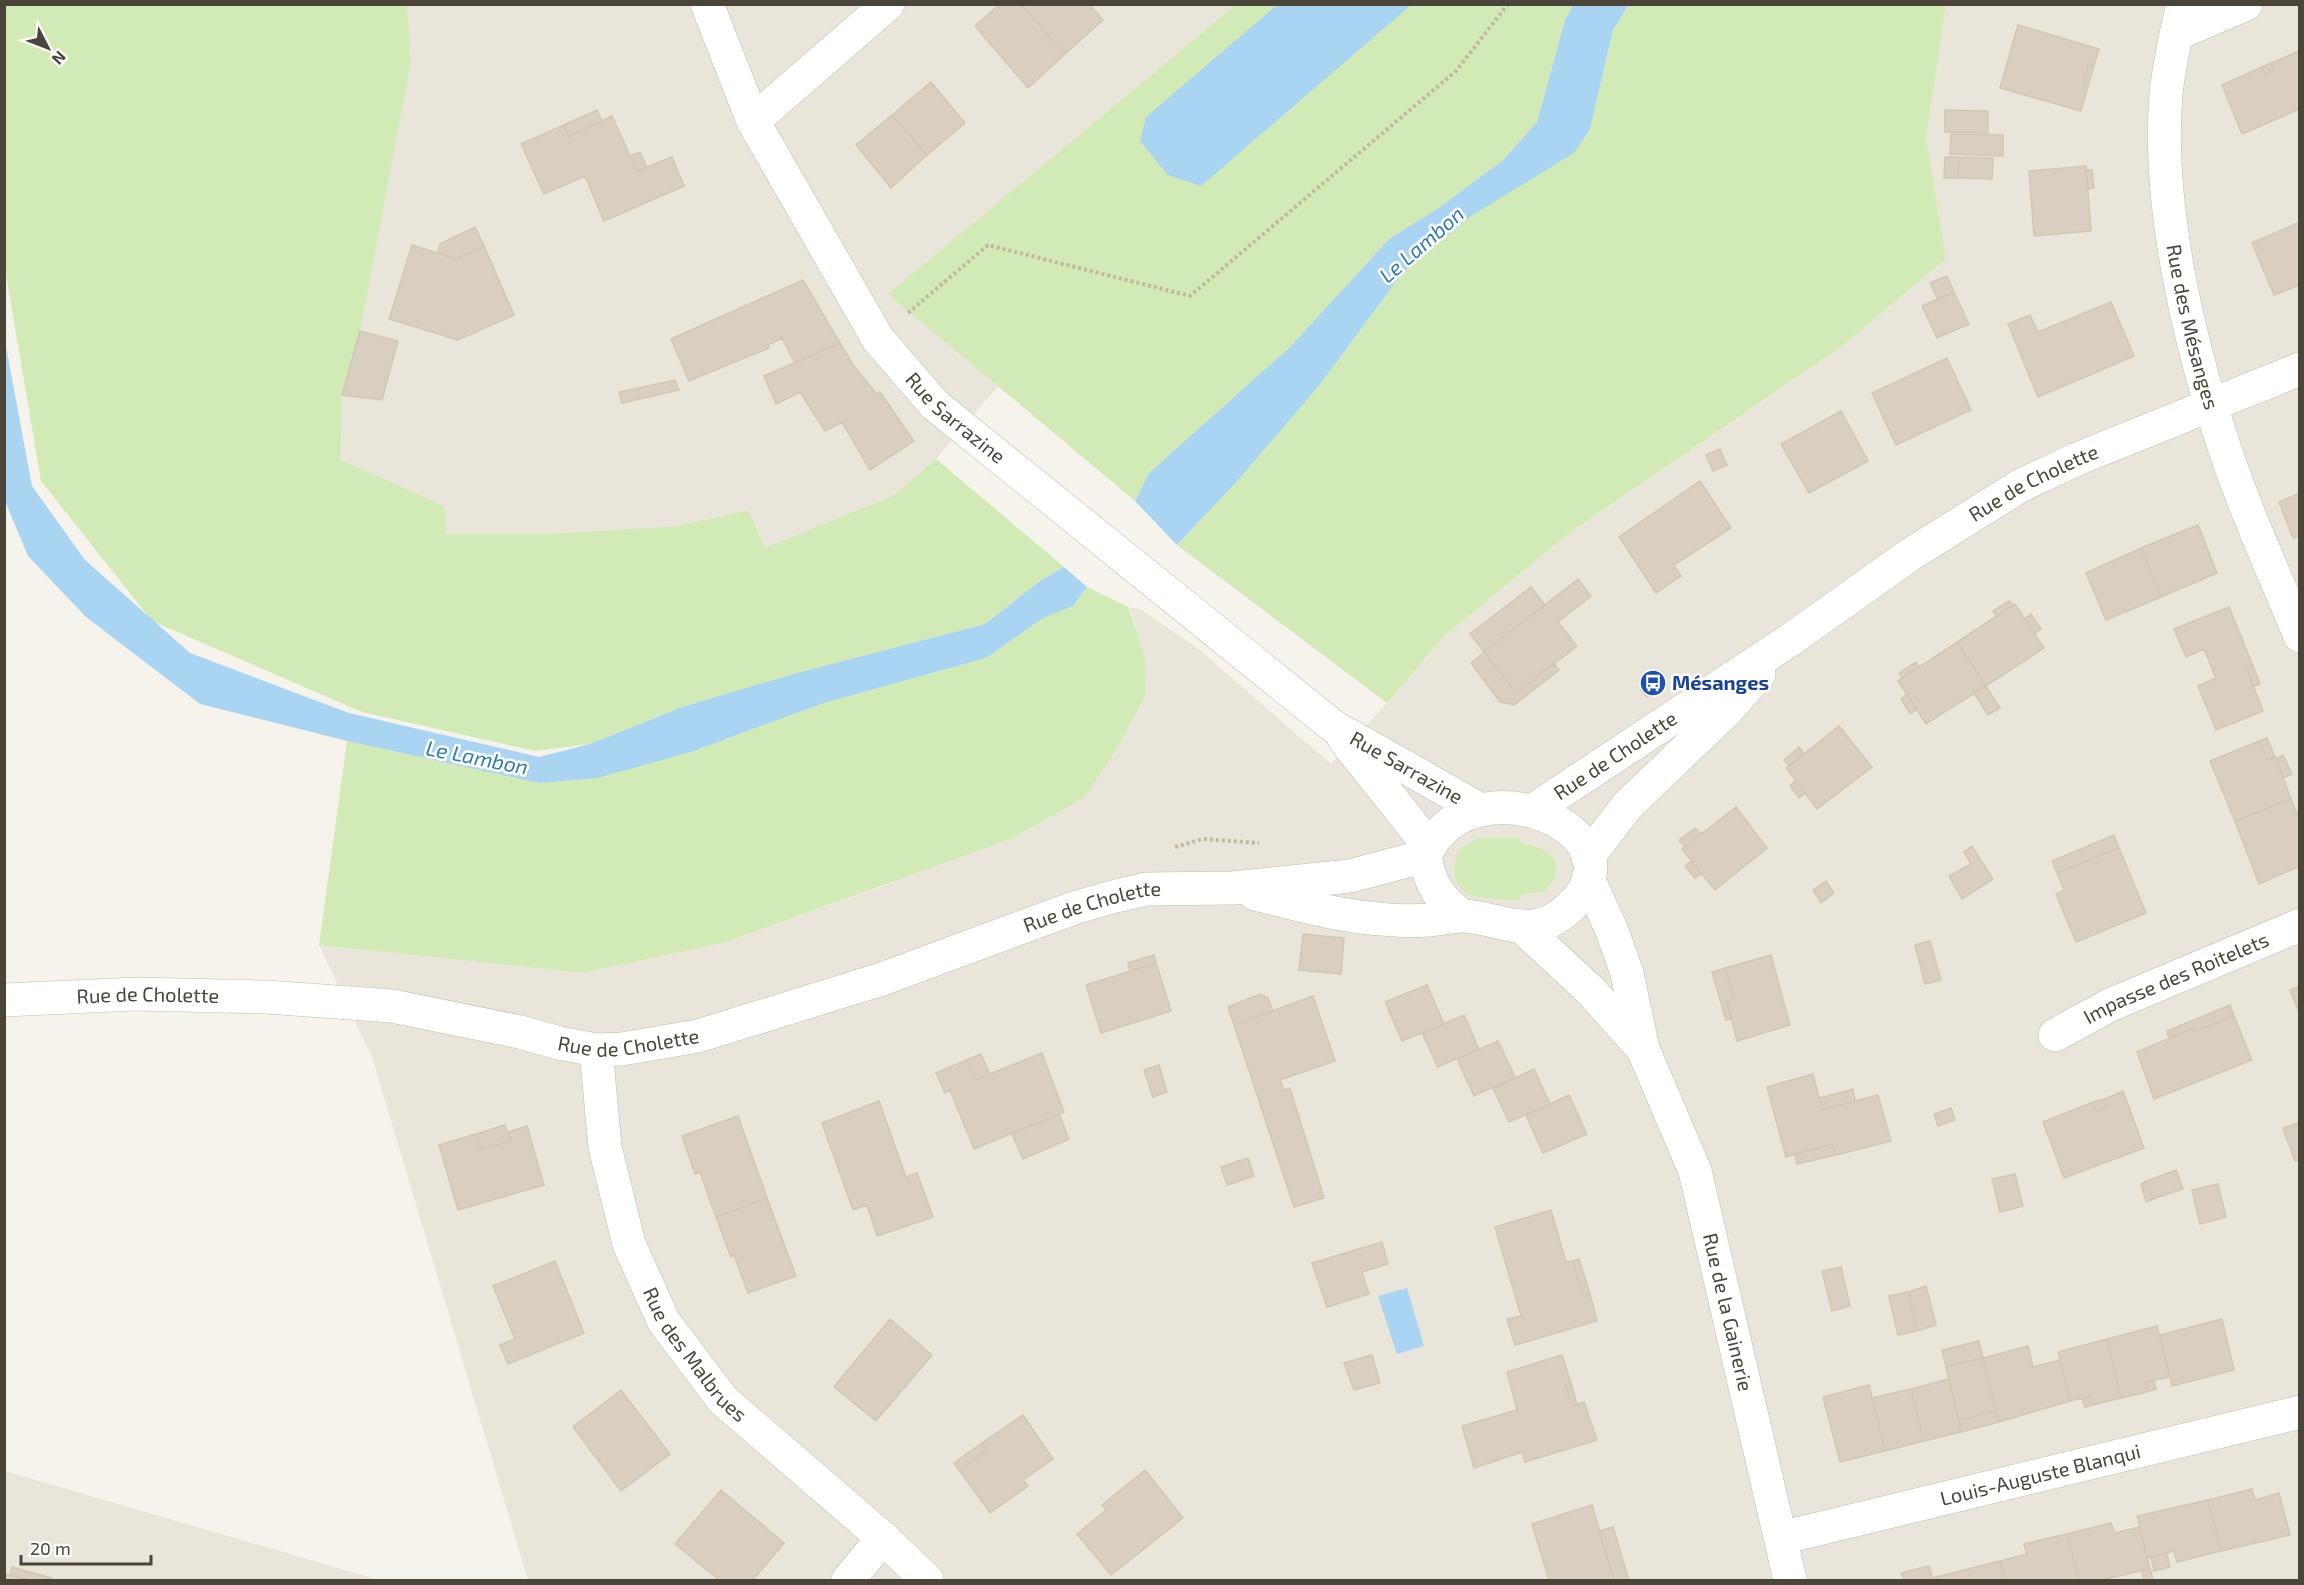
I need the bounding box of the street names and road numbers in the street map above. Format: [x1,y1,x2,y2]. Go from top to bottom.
street label: Rue des Mésanges [2163,242,2224,412]
street label: Rue Sarrazine [901,367,1011,468]
street label: Rue de Cholette [1964,439,2101,526]
street label: Rue de Cholette [1549,705,1681,804]
street label: Rue Sarrazine [1346,725,1468,808]
street label: Rue de Cholette [1020,876,1161,937]
street label: Impasse des Roitelets [2079,927,2272,1028]
street label: Rue de Cholette [76,981,220,1008]
street label: Rue de Cholette [556,1023,701,1061]
street label: Rue de la Gainerie [1699,1230,1759,1393]
street label: Rue des Malbrues [639,1283,752,1426]
street label: Louis-Auguste Blanqui [1938,1438,2143,1510]

